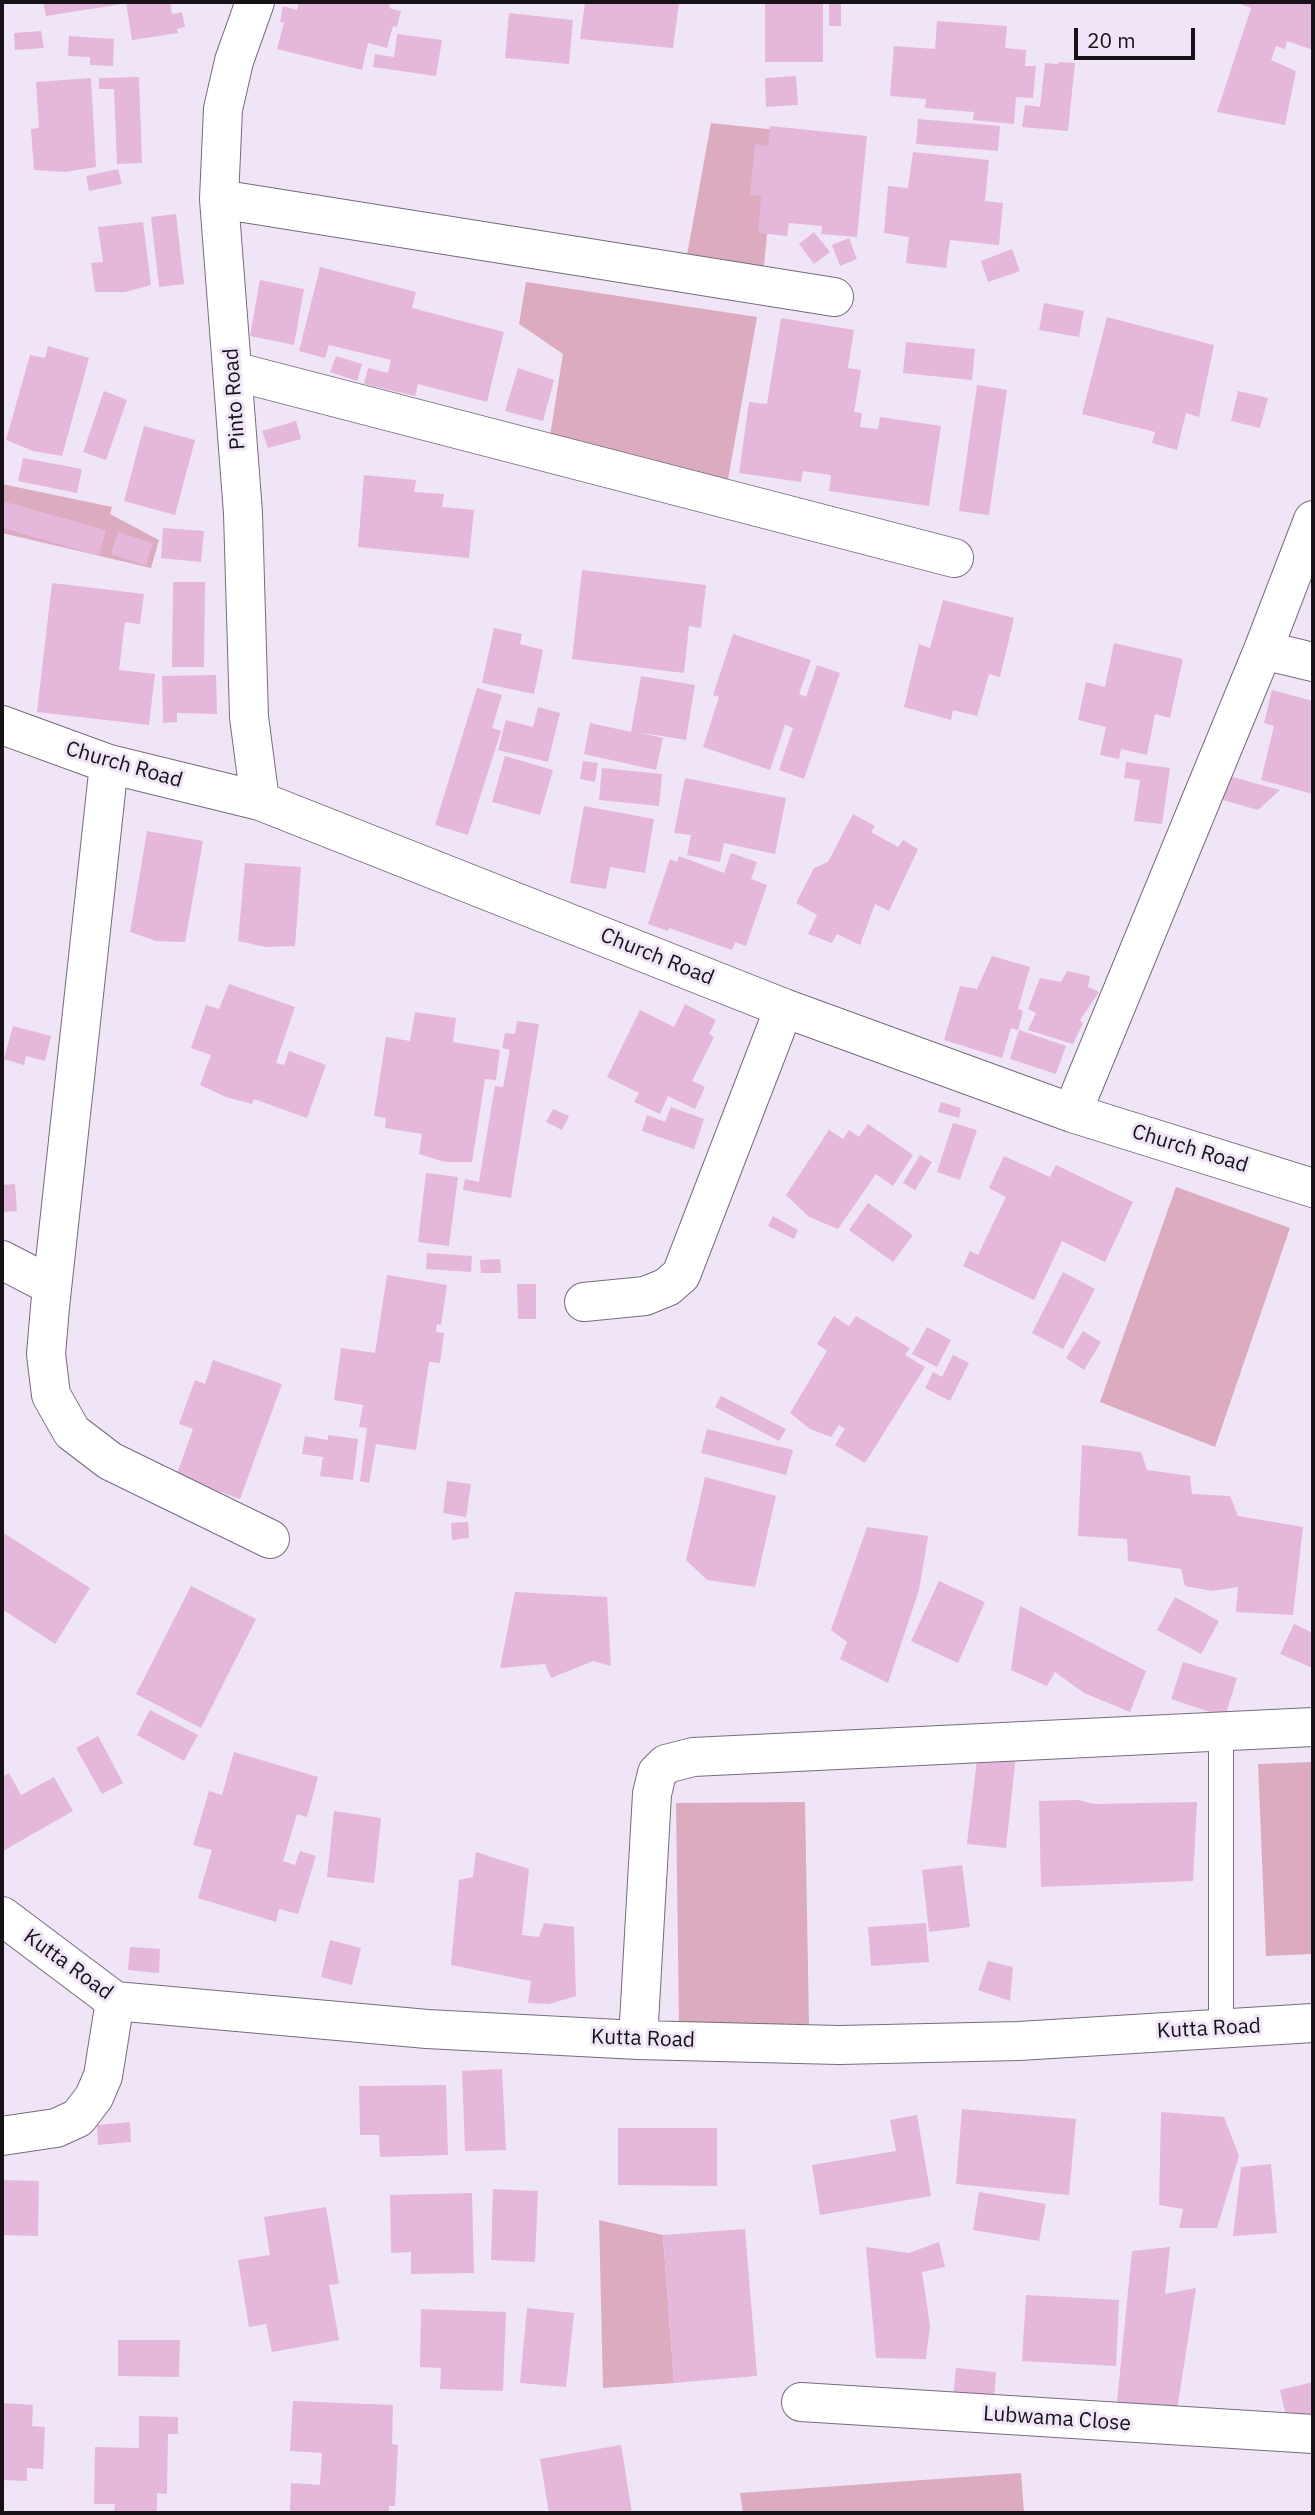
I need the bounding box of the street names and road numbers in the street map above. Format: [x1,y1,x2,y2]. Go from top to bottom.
street label: Pinto Road [219,347,251,451]
street label: Church Road [63,736,185,794]
street label: Church Road [597,923,717,991]
street label: Church Road [1129,1119,1251,1179]
street label: Kutta Road [19,1924,117,2006]
street label: Kutta Road [1156,2014,1262,2044]
street label: Kutta Road [591,2025,695,2053]
street label: Lubwama Close [982,2401,1132,2437]

